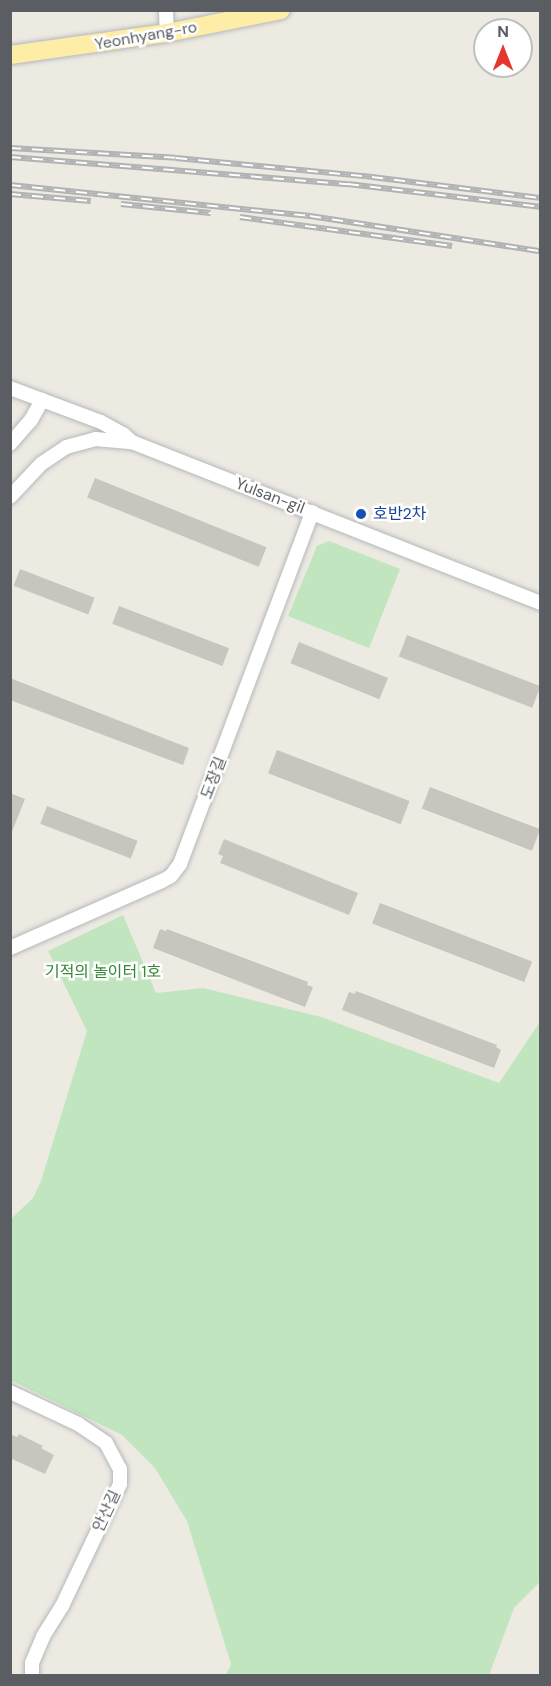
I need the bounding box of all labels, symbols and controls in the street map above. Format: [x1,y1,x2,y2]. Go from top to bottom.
street label: Yeonhyang-ro [93,18,199,54]
north arrow [473,18,533,78]
text: N [497,21,509,42]
street label: Yulsan-gil [233,474,307,518]
place label: 호반2차 [373,504,426,524]
marker: 호반2차 [354,507,368,521]
street label: 도장길 [197,754,231,802]
park label: 기적의 놀이터 1호 [45,962,161,982]
street label: 안산길 [89,1487,125,1535]

